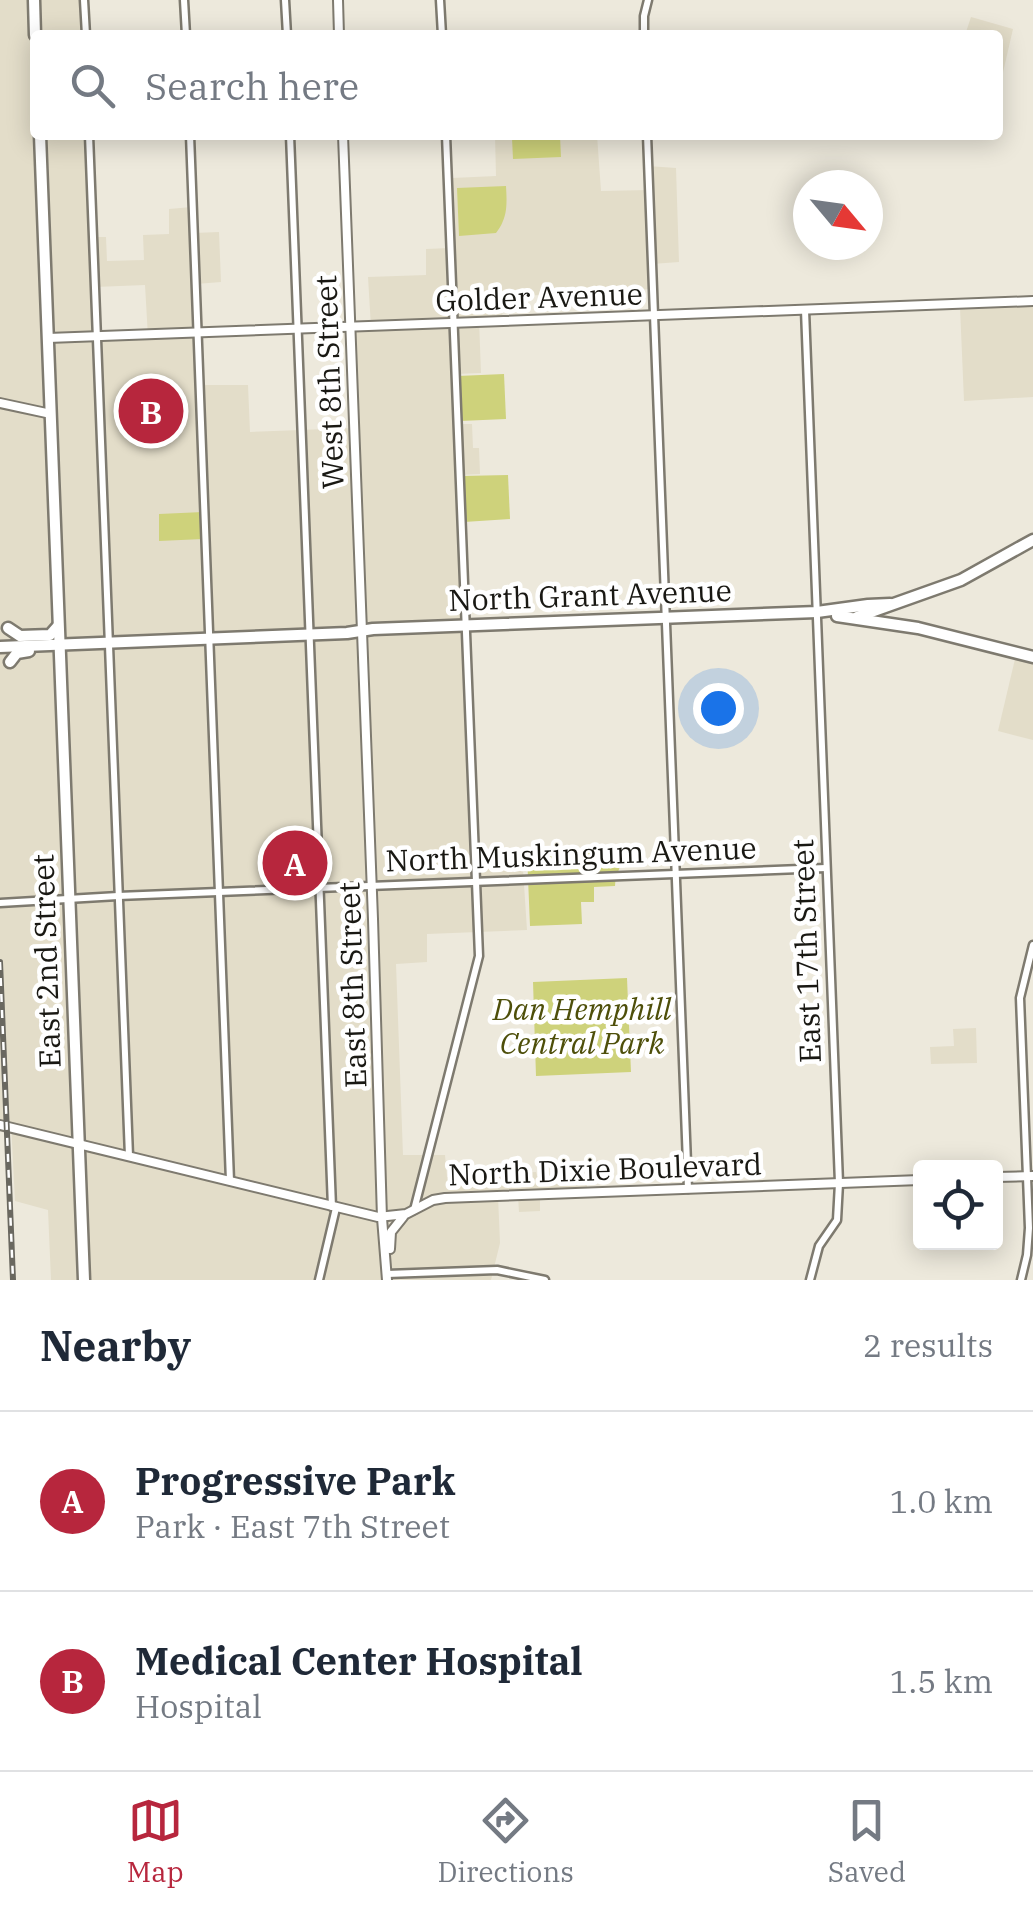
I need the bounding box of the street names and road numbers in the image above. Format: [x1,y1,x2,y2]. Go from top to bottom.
street label: Golder Avenue [435,273,643,320]
street label: West 8th Street [305,274,352,490]
street label: North Grant Avenue [448,570,732,619]
street label: North Muskingum Avenue [385,828,757,879]
street label: East 17th Street [782,838,829,1064]
street label: East 2nd Street [22,853,69,1069]
street label: East 8th Street [328,881,375,1089]
street label: North Dixie Boulevard [447,1144,763,1193]

